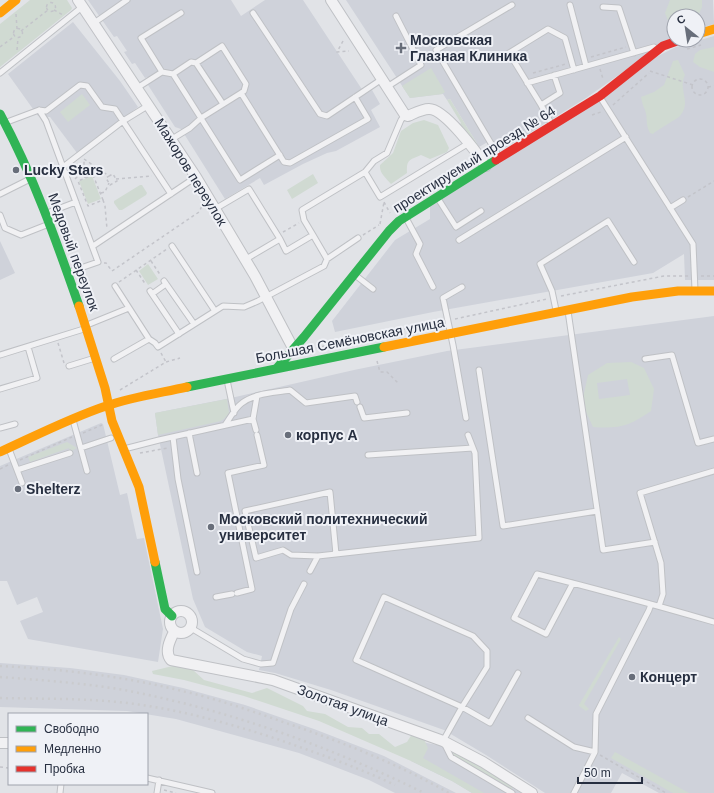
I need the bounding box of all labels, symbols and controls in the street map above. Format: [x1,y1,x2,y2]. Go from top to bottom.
north arrow [666,8,706,48]
text: С [675,12,687,27]
place label: Московская Глазная Клиника [410,32,527,64]
marker: Московская Глазная Клиника [395,42,407,54]
street label: проектируемый проезд № 64 [390,102,558,216]
street label: Мажоров переулок [152,115,231,229]
place label: Lucky Stars [24,162,104,178]
marker: Lucky Stars [11,165,21,175]
street label: Медовый переулок [45,191,103,314]
street label: Большая Семёновская улица [254,314,446,366]
place label: корпус А [296,427,358,443]
marker: корпус А [283,430,293,440]
place label: Shelterz [26,481,80,497]
marker: Shelterz [13,484,23,494]
place label: Московский политехнический университет [219,511,428,543]
marker: Московский политехнический университет [206,522,216,532]
place label: Концерт [640,669,697,685]
marker: Концерт [627,672,637,682]
street label: Золотая улица [295,681,391,729]
legend [8,713,148,785]
text: Свободно [44,722,99,736]
text: Медленно [44,742,101,756]
scale bar [578,759,642,785]
text: Пробка [44,762,85,776]
text: 50 m [584,766,611,780]

